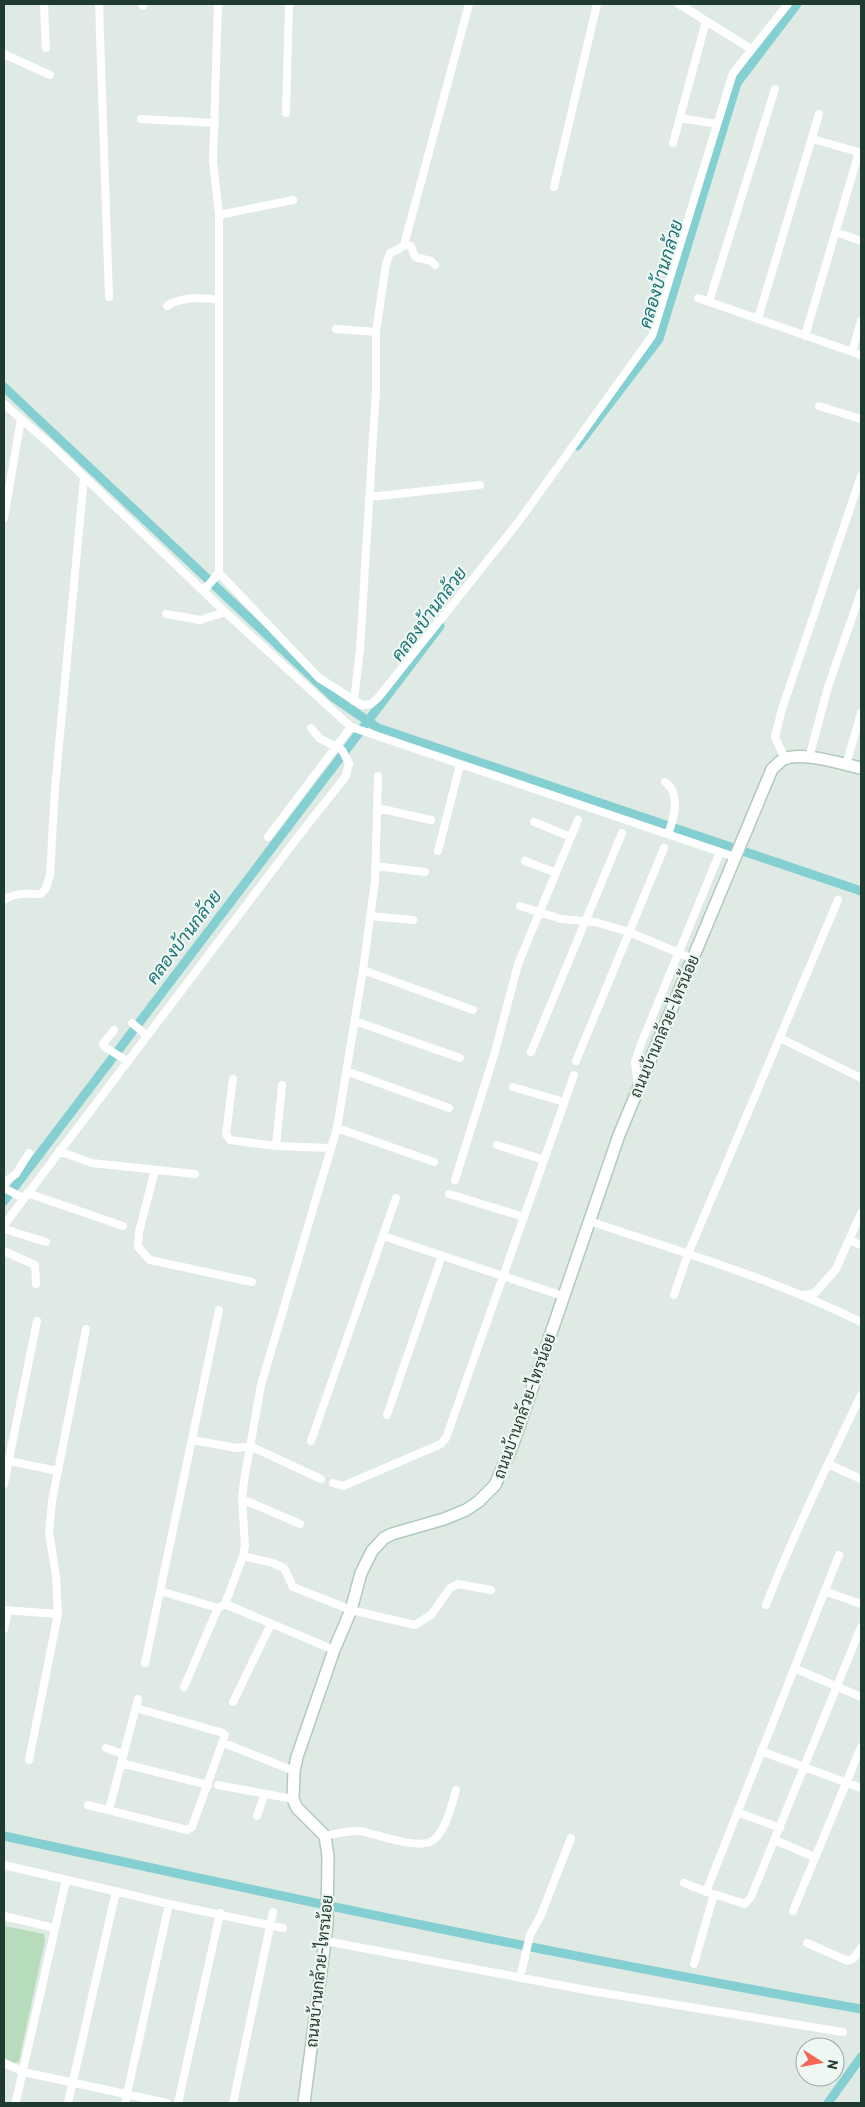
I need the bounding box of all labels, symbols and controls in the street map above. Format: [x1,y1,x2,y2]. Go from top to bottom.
water label: คลองบ้านกล้วย [633,217,687,331]
water label: คลองบ้านกล้วย [386,562,471,665]
water label: คลองบ้านกล้วย [141,885,226,988]
street label: ถนนบ้านกล้วย-ไทรน้อย [624,951,702,1100]
street label: ถนนบ้านกล้วย-ไทรน้อย [487,1330,559,1481]
street label: ถนนบ้านกล้วย-ไทรน้อย [300,1894,336,2048]
north arrow [795,2037,845,2087]
text: N [824,2058,842,2071]

